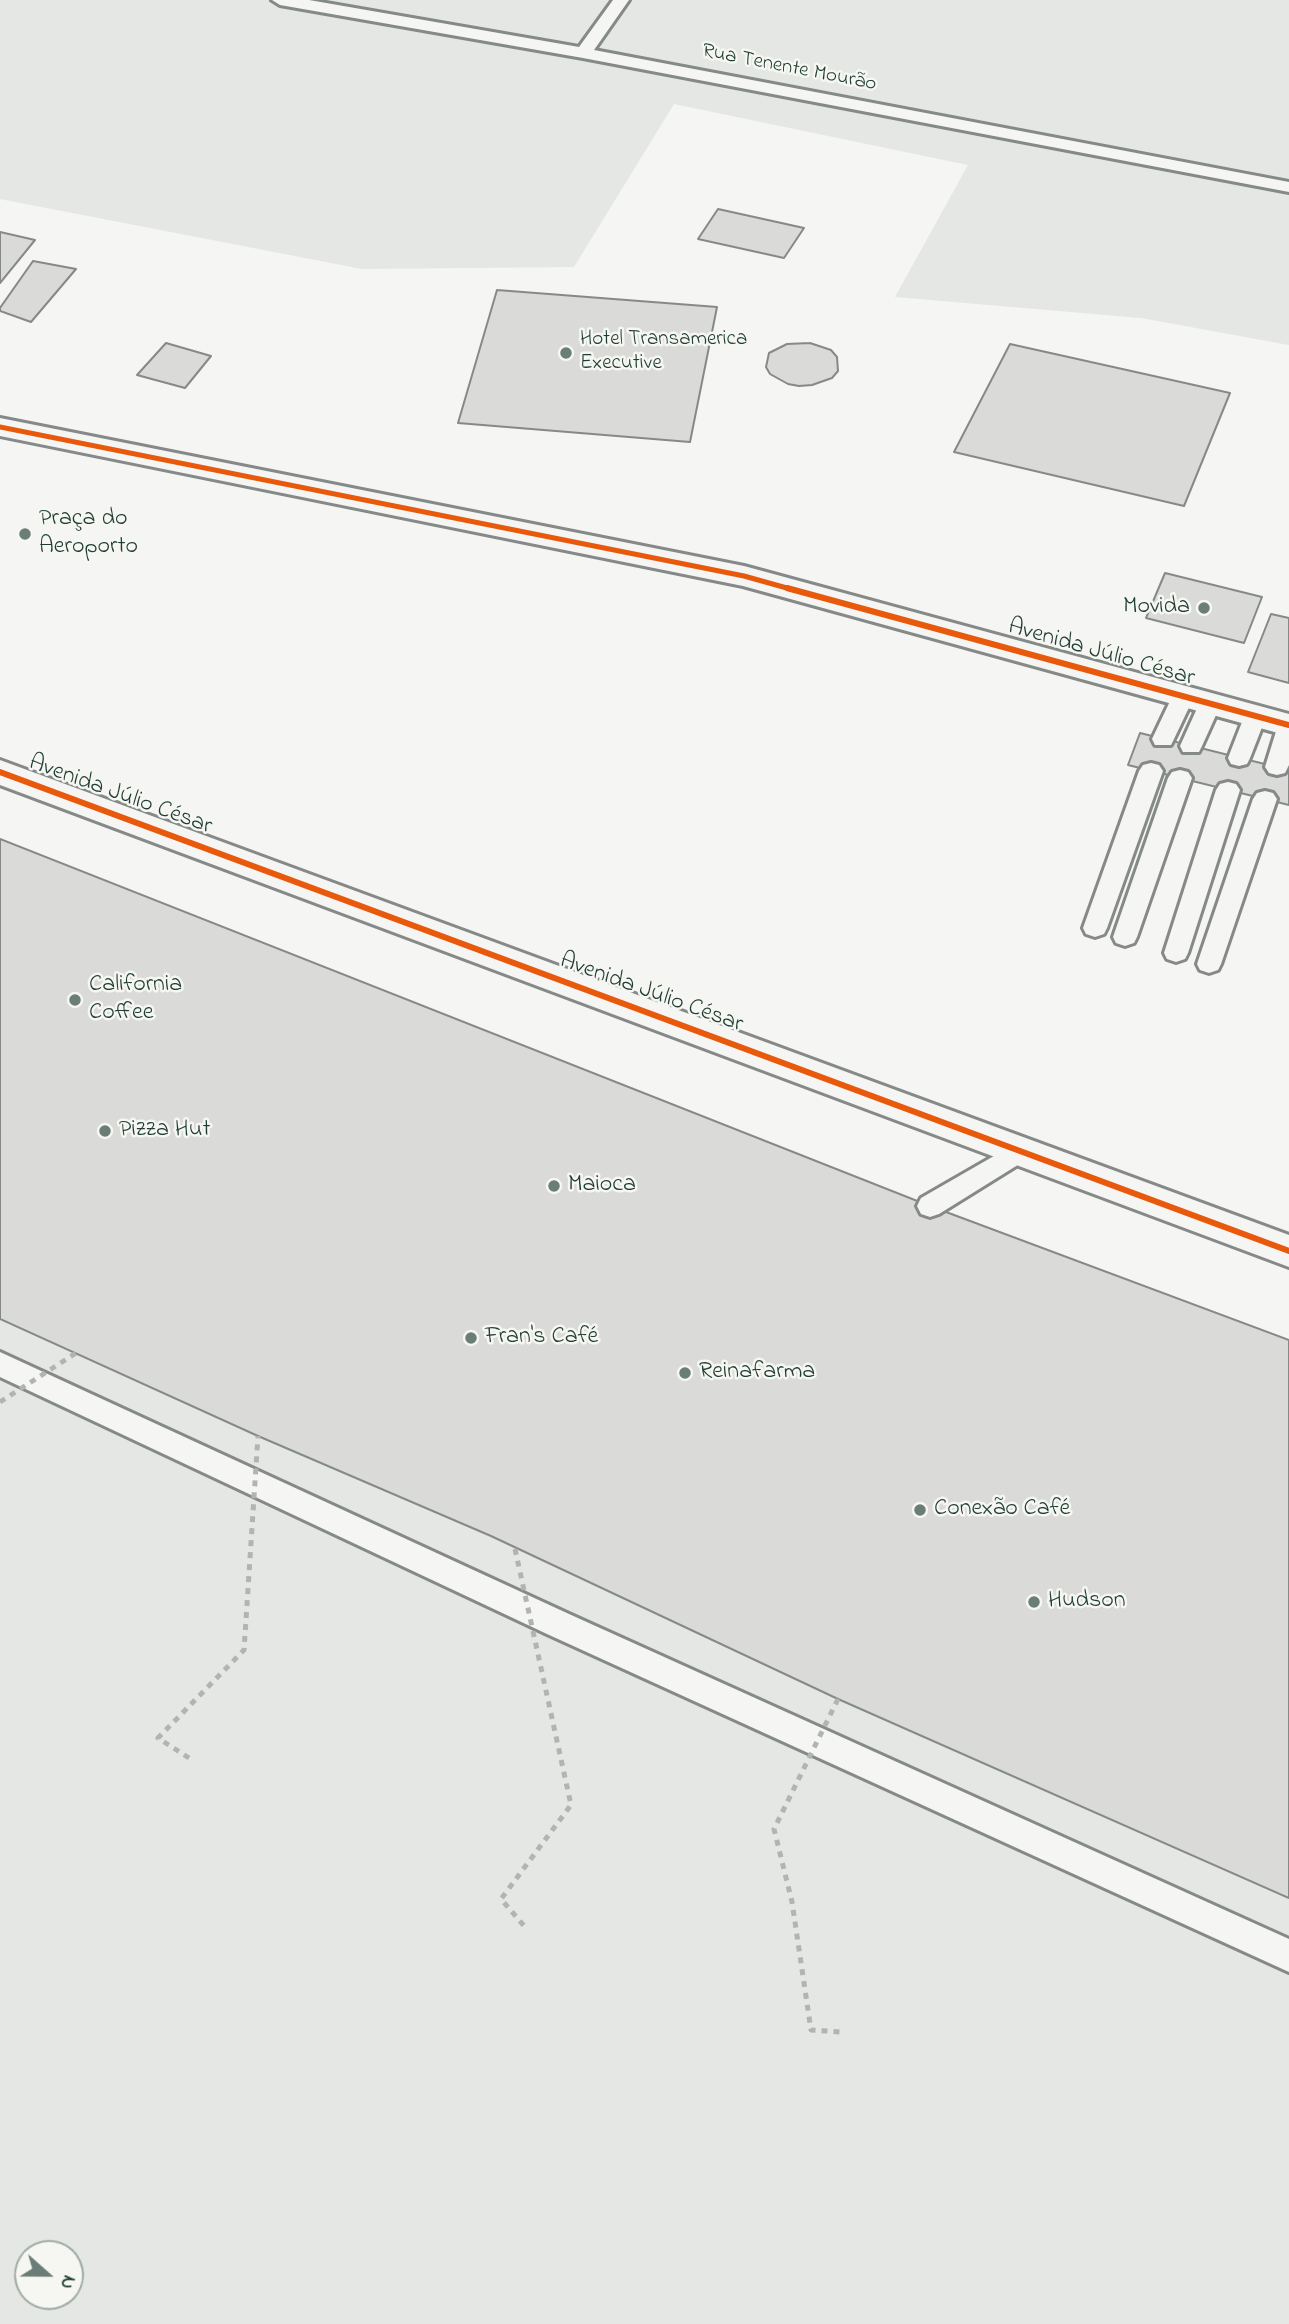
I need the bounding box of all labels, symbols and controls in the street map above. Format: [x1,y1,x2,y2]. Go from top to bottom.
street label: Rua Tenente Mourão [700,40,878,98]
place label: Hotel Transamerica Executive [580,328,747,378]
marker: Hotel Transamerica Executive [558,345,574,361]
place label: Praça do Aeroporto [39,506,138,562]
marker: Praça do Aeroporto [17,526,33,542]
place label: Movida [1123,594,1190,622]
marker: Movida [1196,600,1212,616]
street label: Avenida Júlio César [1004,614,1198,694]
street label: Avenida Júlio César [24,749,216,843]
street label: Avenida Júlio César [555,947,747,1041]
place label: California Coffee [89,972,182,1028]
marker: California Coffee [67,992,83,1008]
place label: Pizza Hut [119,1117,211,1145]
marker: Pizza Hut [97,1123,113,1139]
place label: Maioca [568,1172,636,1200]
marker: Maioca [546,1178,562,1194]
place label: Fran's Café [485,1324,598,1352]
marker: Fran's Café [463,1330,479,1346]
place label: Reinafarma [699,1359,815,1387]
marker: Reinafarma [677,1365,693,1381]
place label: Conexão Café [934,1496,1070,1524]
marker: Conexão Café [912,1502,928,1518]
place label: Hudson [1048,1588,1126,1616]
marker: Hudson [1026,1594,1042,1610]
north arrow [14,2240,84,2310]
text: N [52,2271,82,2293]

